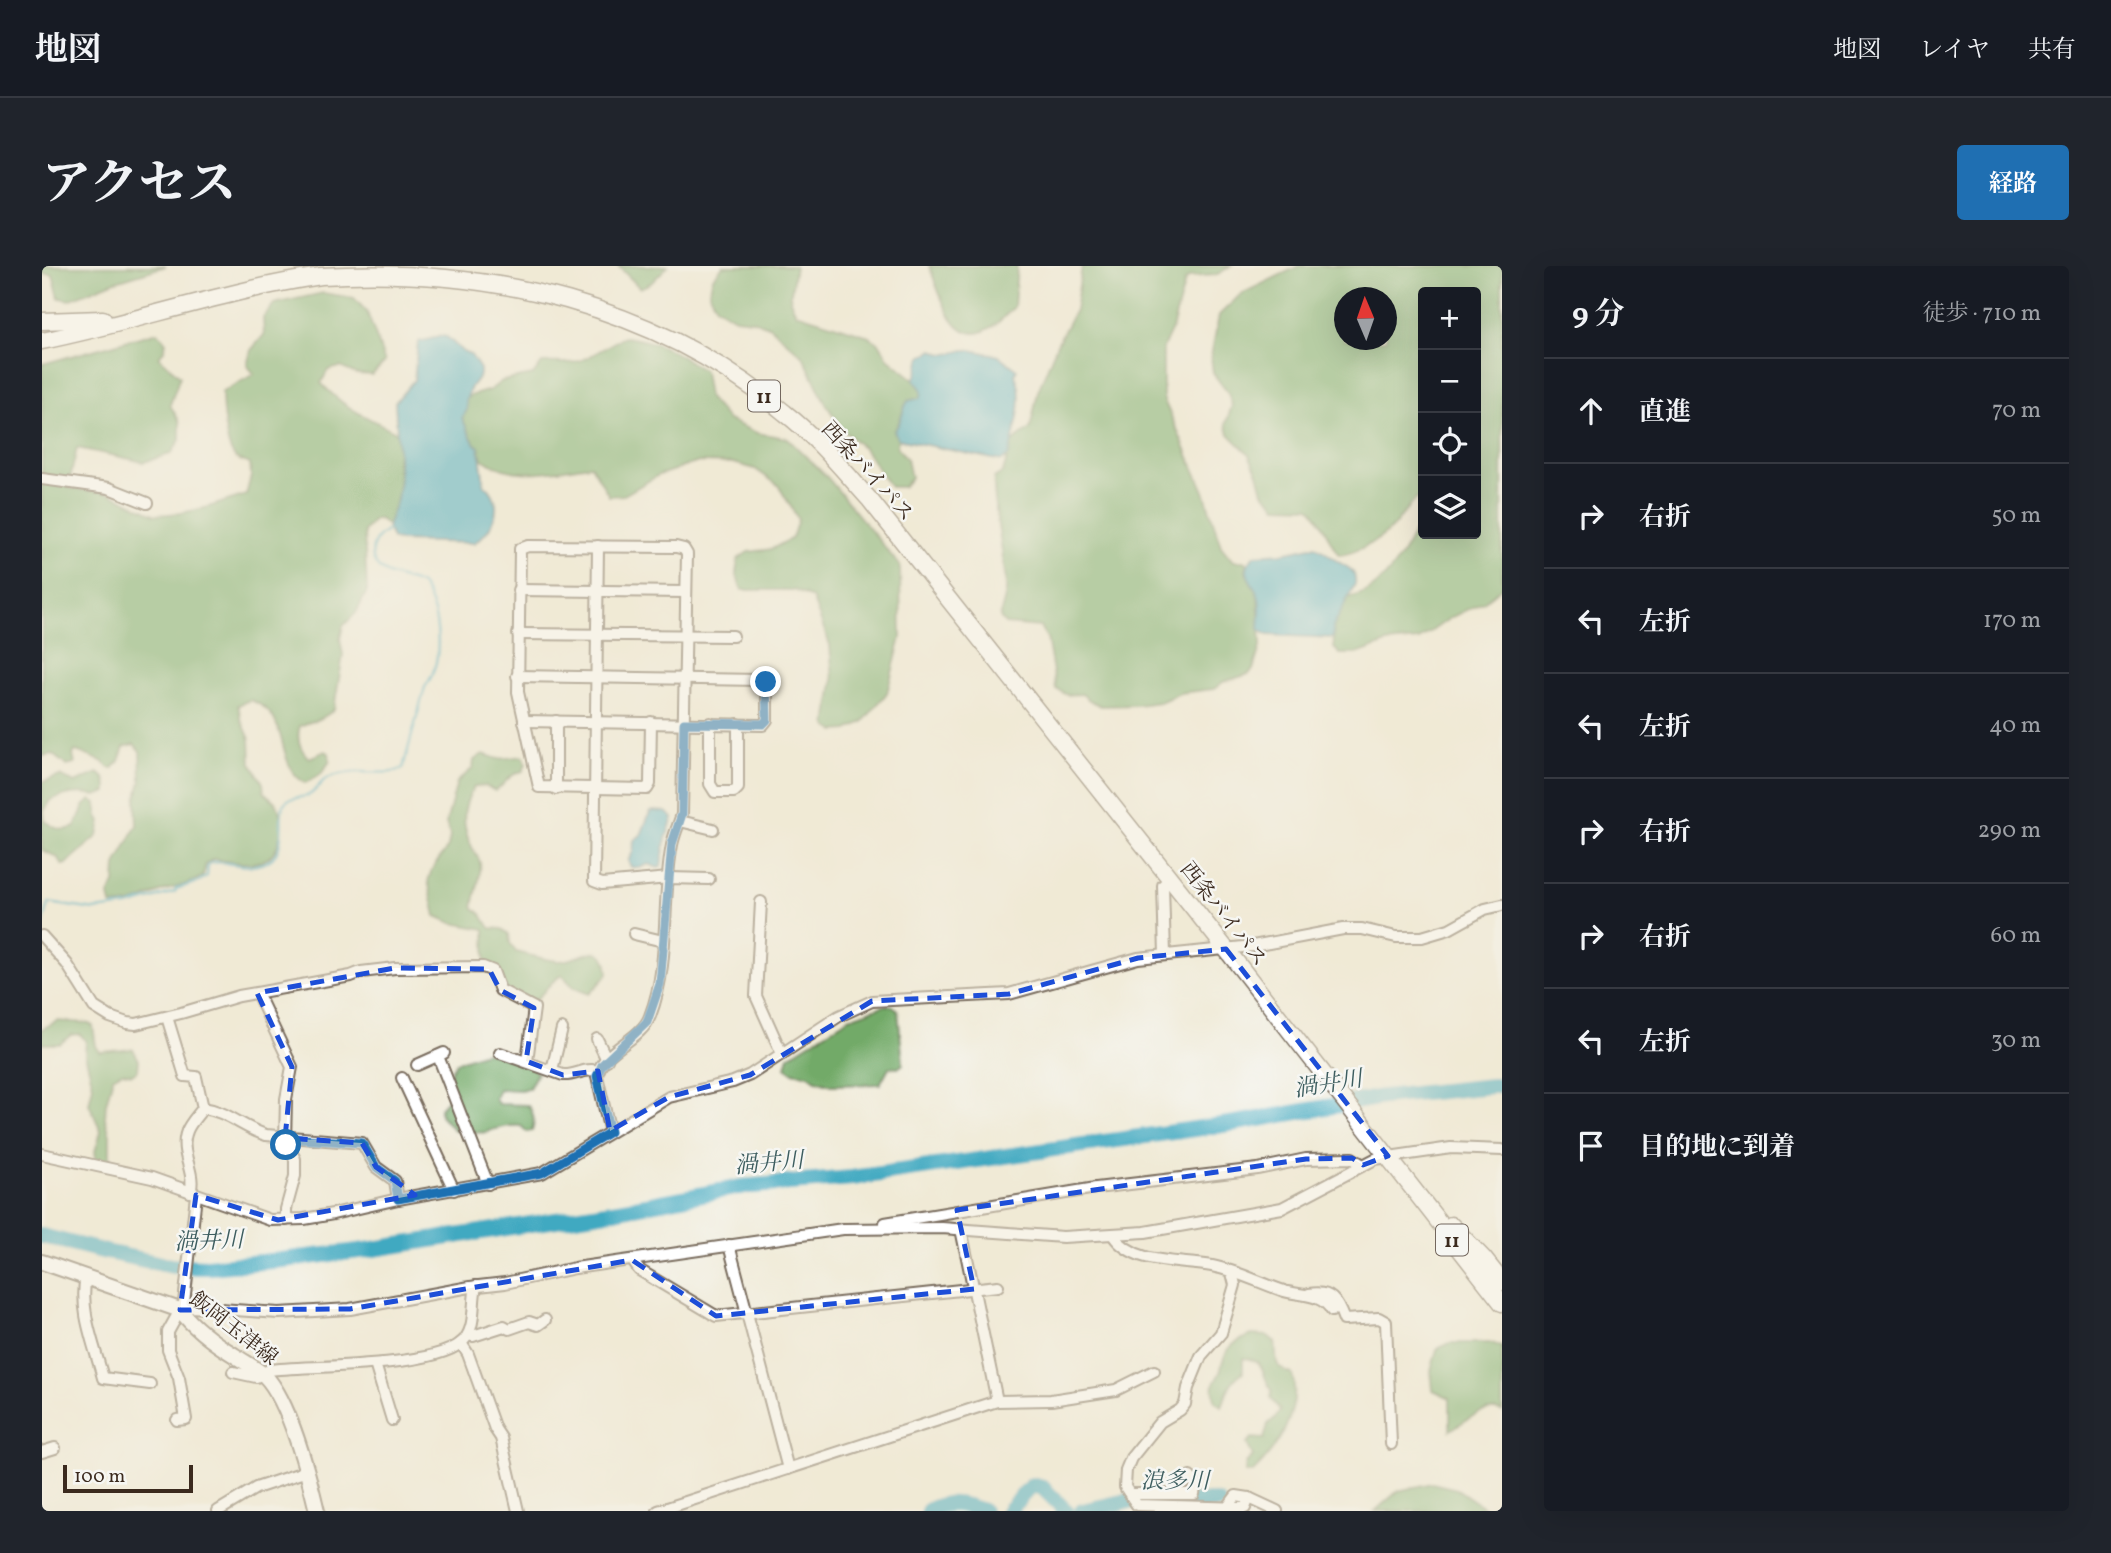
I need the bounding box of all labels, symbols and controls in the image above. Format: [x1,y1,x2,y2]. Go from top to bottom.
text: 地図 [35,29,101,75]
text: 地図 [1833,34,1881,68]
text: レイヤ [1919,34,1990,68]
text: 共有 [2028,34,2076,68]
button: 経路 [1957,145,2069,220]
text: アクセス [42,152,237,221]
north arrow [1334,287,1397,350]
map controls [1418,287,1481,539]
button: + [1418,287,1481,350]
text: 9 分 [1572,294,1625,336]
text: 徒歩 · 710 m [1922,298,2041,330]
button: − [1418,350,1481,413]
road number: 11 [748,380,780,412]
icon: ahead [1572,392,1610,430]
text: 直進 [1639,395,1691,431]
text: 70 m [1992,395,2041,427]
button: locate [1418,413,1481,476]
street label: 西条バイパス [814,416,920,528]
button: layers [1418,476,1481,539]
icon: right [1572,497,1610,535]
text: 右折 [1639,500,1691,536]
text: 50 m [1992,500,2041,532]
icon: left [1572,602,1610,640]
text: 左折 [1639,605,1691,641]
text: 170 m [1983,605,2041,637]
route end [750,666,781,697]
icon: left [1572,707,1610,745]
text: 左折 [1639,710,1691,746]
text: 40 m [1989,710,2041,742]
icon: right [1572,812,1610,850]
text: 右折 [1639,815,1691,851]
text: 290 m [1978,815,2041,847]
street label: 西条バイパス [1173,857,1273,973]
icon: right [1572,917,1610,955]
text: 右折 [1639,920,1691,956]
text: 60 m [1991,920,2041,952]
icon: left [1572,1022,1610,1060]
text: 左折 [1639,1025,1691,1061]
text: 30 m [1991,1025,2041,1057]
water label: 渦井川 [1292,1063,1368,1106]
icon: arrive [1572,1127,1610,1165]
route start [270,1129,301,1160]
text: 目的地に到着 [1639,1130,1795,1166]
water label: 渦井川 [733,1145,808,1183]
road number: 11 [1436,1224,1468,1256]
water label: 渦井川 [174,1225,247,1259]
street label: 飯岡玉津線 [183,1285,283,1373]
scale bar [63,1462,192,1494]
text: 100 m [74,1464,125,1490]
water label: 浪多川 [1141,1466,1213,1498]

